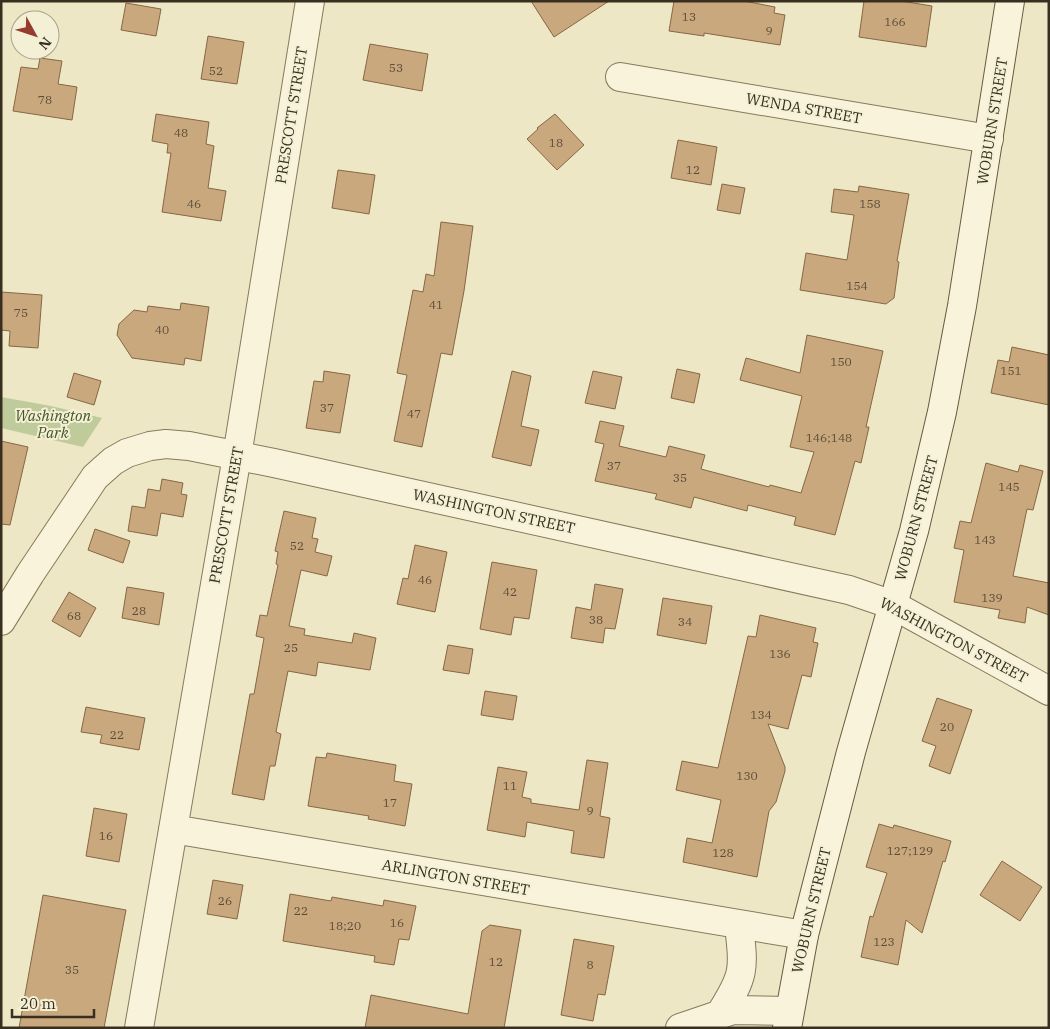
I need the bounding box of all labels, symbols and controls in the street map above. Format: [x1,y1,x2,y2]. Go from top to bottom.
house number: 13 [682,9,696,24]
north arrow [10,10,60,60]
house number: 166 [884,14,906,29]
house number: 9 [765,23,773,38]
text: N [35,33,55,53]
street label: PRESCOTT STREET [271,45,311,185]
street label: WOBURN STREET [973,56,1011,186]
house number: 53 [389,60,403,75]
house number: 52 [209,63,223,78]
street label: WENDA STREET [745,88,864,128]
house number: 78 [38,92,52,107]
house number: 48 [174,125,188,140]
house number: 18 [549,135,563,150]
house number: 12 [686,162,700,177]
house number: 46 [187,196,201,211]
house number: 158 [859,196,881,211]
house number: 154 [846,278,868,293]
house number: 41 [429,297,443,312]
house number: 75 [14,305,28,320]
house number: 40 [155,322,169,337]
house number: 150 [830,354,852,369]
house number: 151 [1000,363,1022,378]
house number: 37 [320,400,334,415]
park label: Washington Park [15,406,92,442]
house number: 47 [407,406,421,421]
house number: 146;148 [806,430,852,445]
street label: PRESCOTT STREET [205,445,247,585]
street label: WOBURN STREET [890,453,942,583]
house number: 37 [607,458,621,473]
house number: 35 [673,470,687,485]
house number: 145 [998,479,1020,494]
street label: WASHINGTON STREET [411,485,577,538]
house number: 143 [974,532,996,547]
house number: 52 [290,538,304,553]
house number: 46 [418,572,432,587]
house number: 42 [503,584,517,599]
house number: 139 [981,590,1003,605]
street label: WASHINGTON STREET [877,593,1032,687]
house number: 28 [132,603,146,618]
house number: 68 [67,608,81,623]
house number: 38 [589,612,603,627]
house number: 34 [678,614,692,629]
house number: 25 [284,640,298,655]
house number: 136 [769,646,791,661]
house number: 134 [750,707,772,722]
house number: 20 [940,719,954,734]
house number: 22 [110,727,124,742]
house number: 130 [736,768,758,783]
house number: 11 [503,778,517,793]
house number: 17 [383,795,397,810]
house number: 9 [586,803,594,818]
house number: 16 [99,828,113,843]
house number: 127;129 [887,843,933,858]
house number: 128 [712,845,734,860]
street label: WOBURN STREET [787,845,835,975]
street label: ARLINGTON STREET [381,855,532,899]
house number: 26 [218,893,232,908]
house number: 22 [294,903,308,918]
house number: 16 [390,915,404,930]
house number: 18;20 [329,918,361,933]
house number: 123 [873,934,895,949]
house number: 12 [489,954,503,969]
house number: 8 [586,957,594,972]
house number: 35 [65,962,79,977]
scale bar [12,986,95,1018]
text: 20 m [20,994,56,1013]

